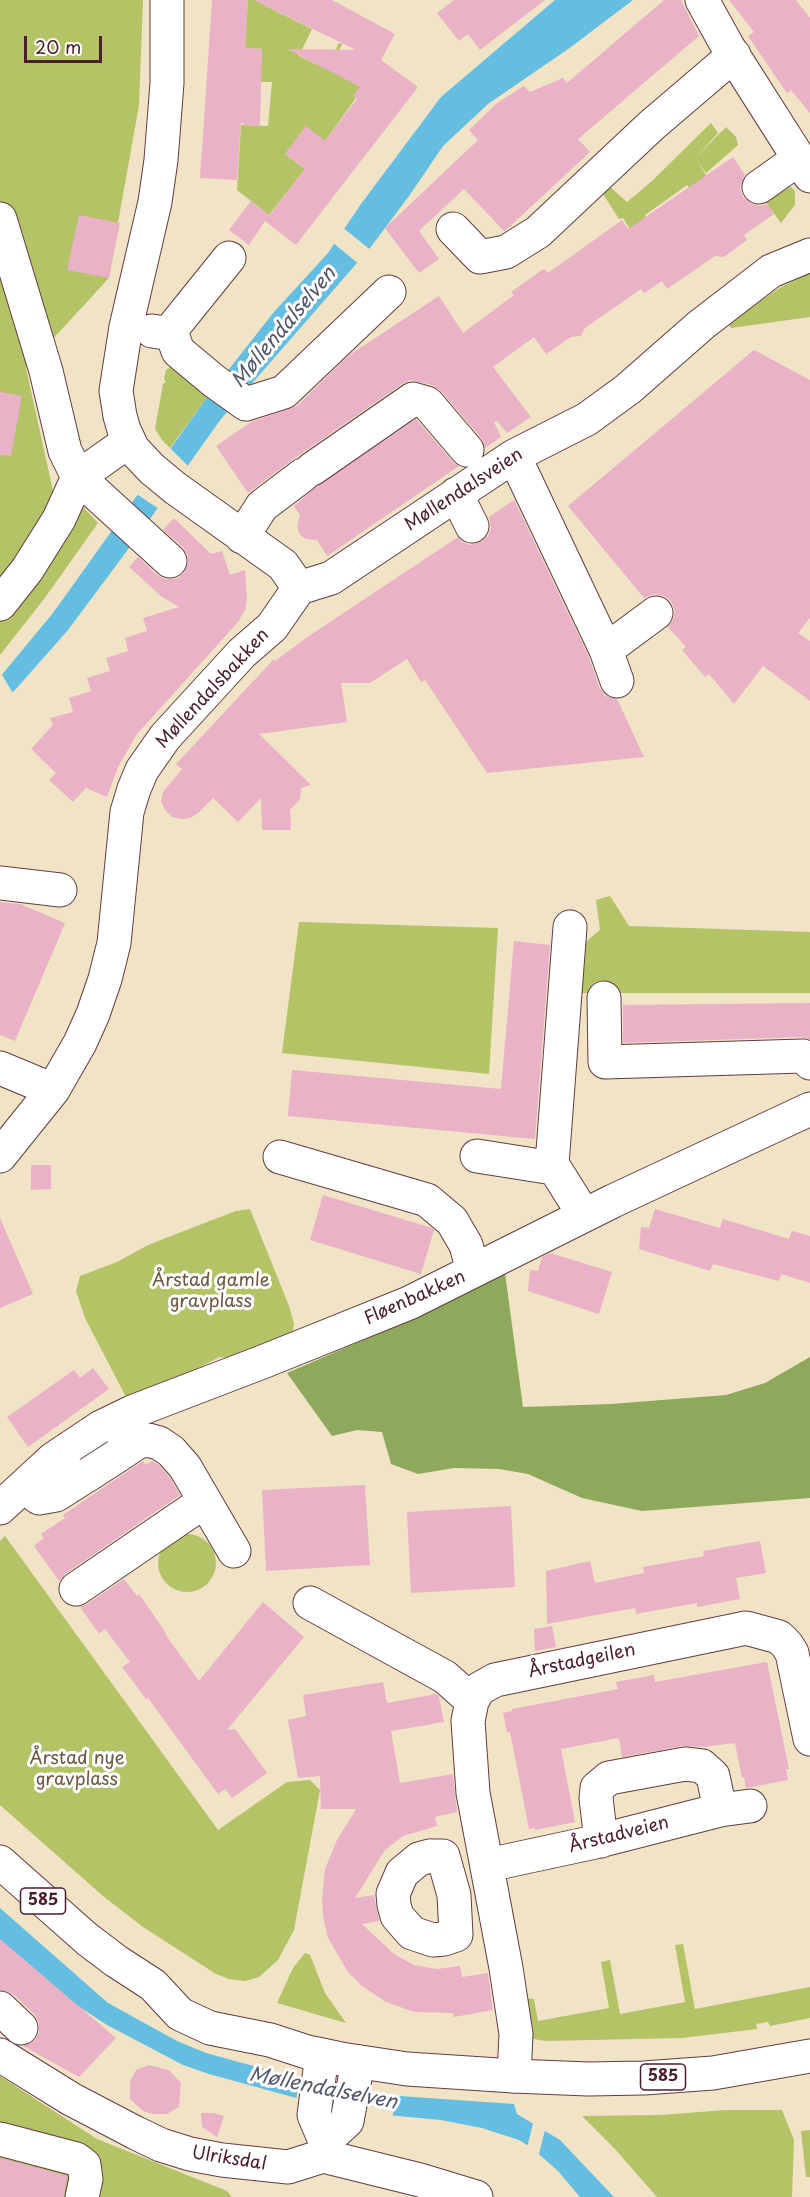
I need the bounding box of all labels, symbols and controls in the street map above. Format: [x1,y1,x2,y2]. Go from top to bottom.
scale bar [27,24,105,62]
text: 20 m [35,33,81,60]
water label: Møllendalselven [227,263,341,393]
street label: Møllendalsveien [401,444,527,536]
street label: Møllendalsbakken [152,625,274,753]
street label: Fløenbakken [361,1266,469,1330]
park label: Årstad gamle gravplass [152,1270,270,1312]
street label: Årstadgeilen [527,1639,637,1683]
park label: Årstad nye gravplass [29,1748,125,1790]
street label: Årstadveien [567,1812,671,1858]
road number: 585 [20,1888,66,1914]
water label: Møllendalselven [247,2063,399,2115]
road number: 585 [640,2064,686,2090]
street label: Ulriksdal [190,2142,268,2176]

